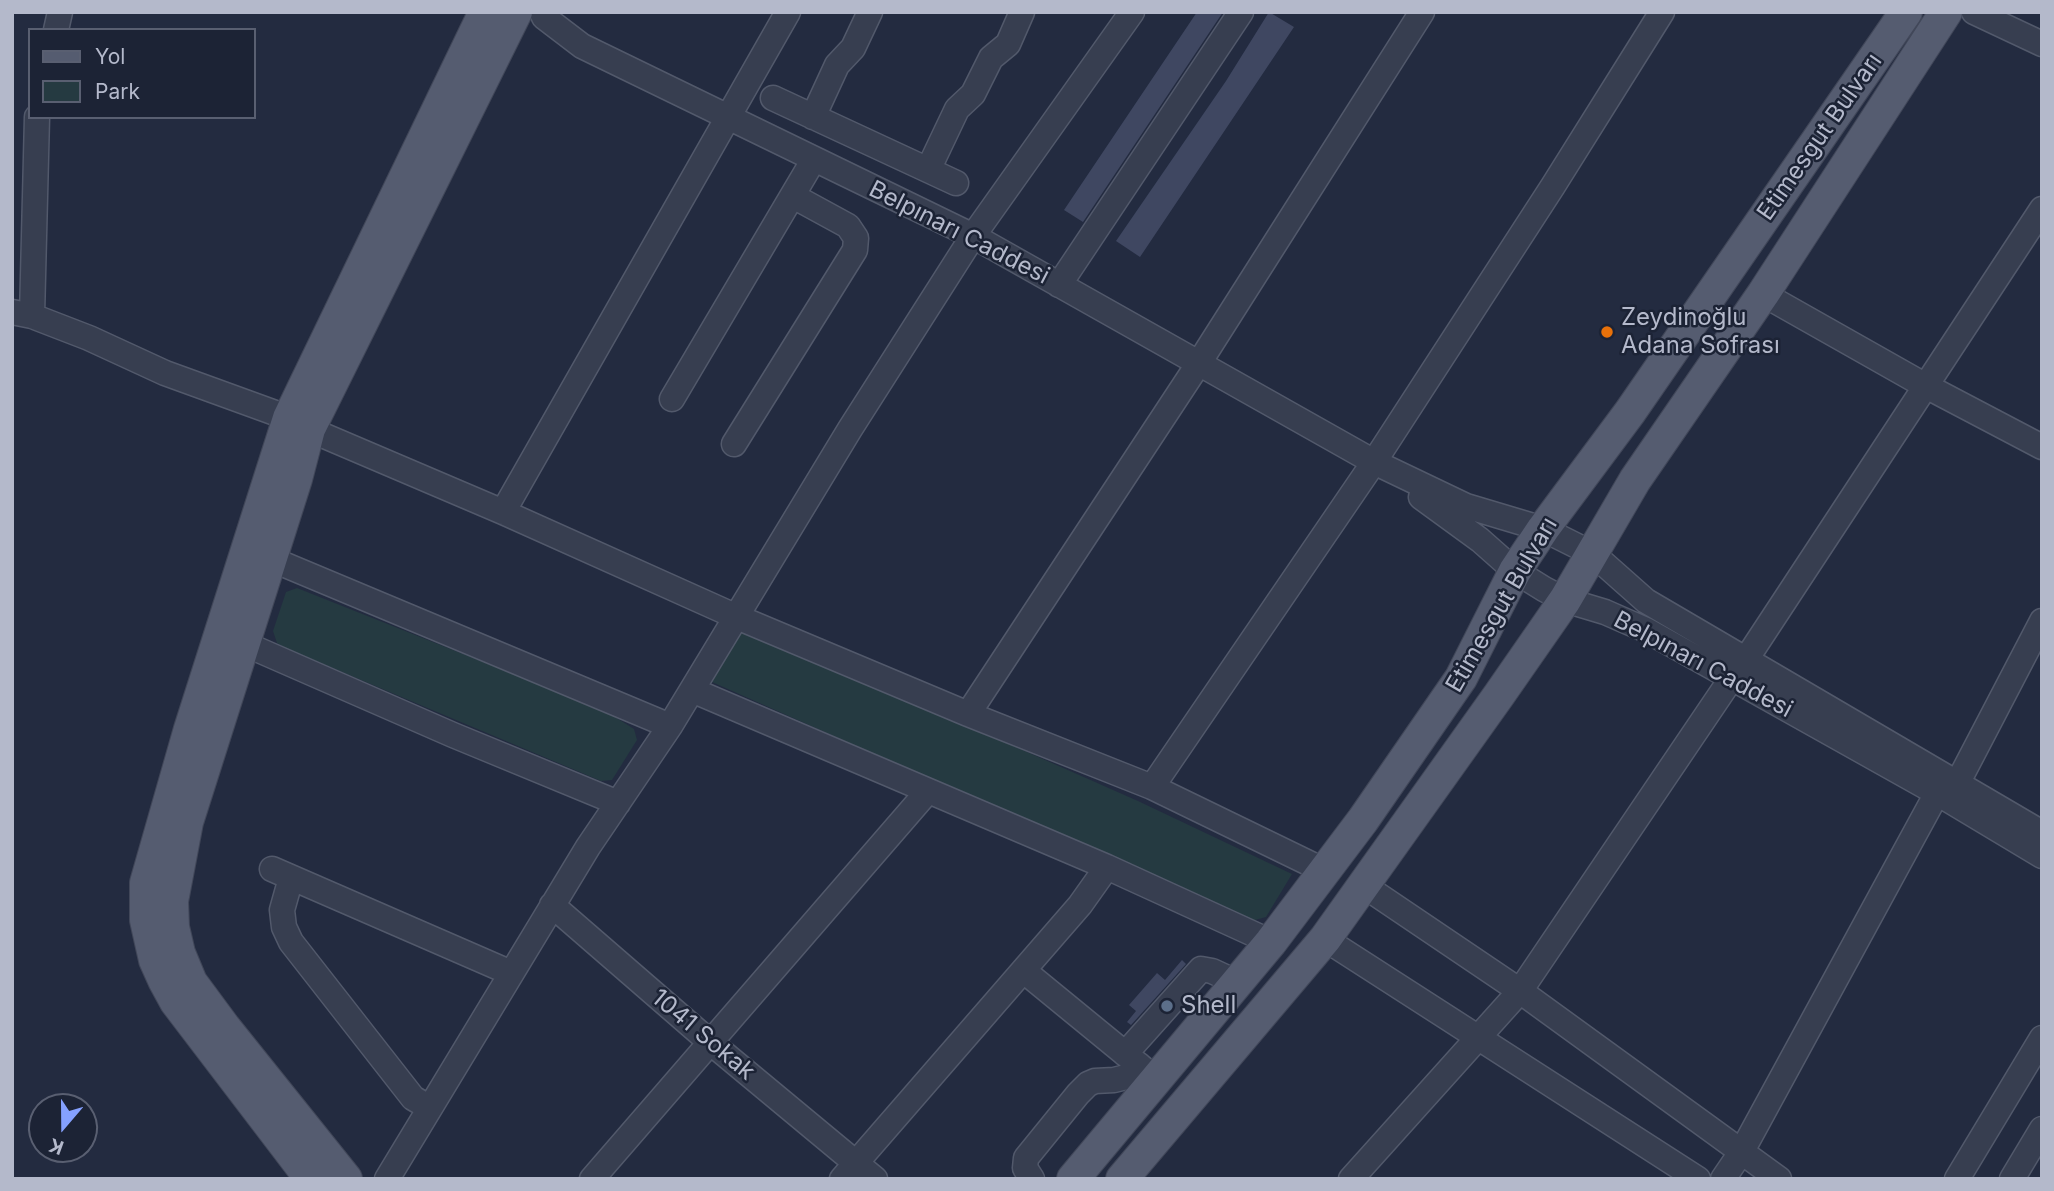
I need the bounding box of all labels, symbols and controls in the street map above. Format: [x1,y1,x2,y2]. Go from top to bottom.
legend [28,28,256,119]
text: Yol [95,44,125,69]
street label: Etimesgut Bulvarı [1752,48,1888,226]
text: Park [95,79,140,104]
street label: Belpınarı Caddesi [864,175,1054,291]
place label: Zeydinoğlu Adana Sofrası [1621,304,1780,360]
marker: Zeydinoğlu Adana Sofrası [1599,324,1615,340]
street label: Etimesgut Bulvarı [1440,512,1564,698]
street label: Belpınarı Caddesi [1609,606,1797,724]
street label: 1041 Sokak [645,983,761,1087]
place label: Shell [1181,992,1236,1020]
marker: Shell [1159,998,1175,1014]
north arrow [28,1093,98,1163]
text: K [46,1133,67,1159]

